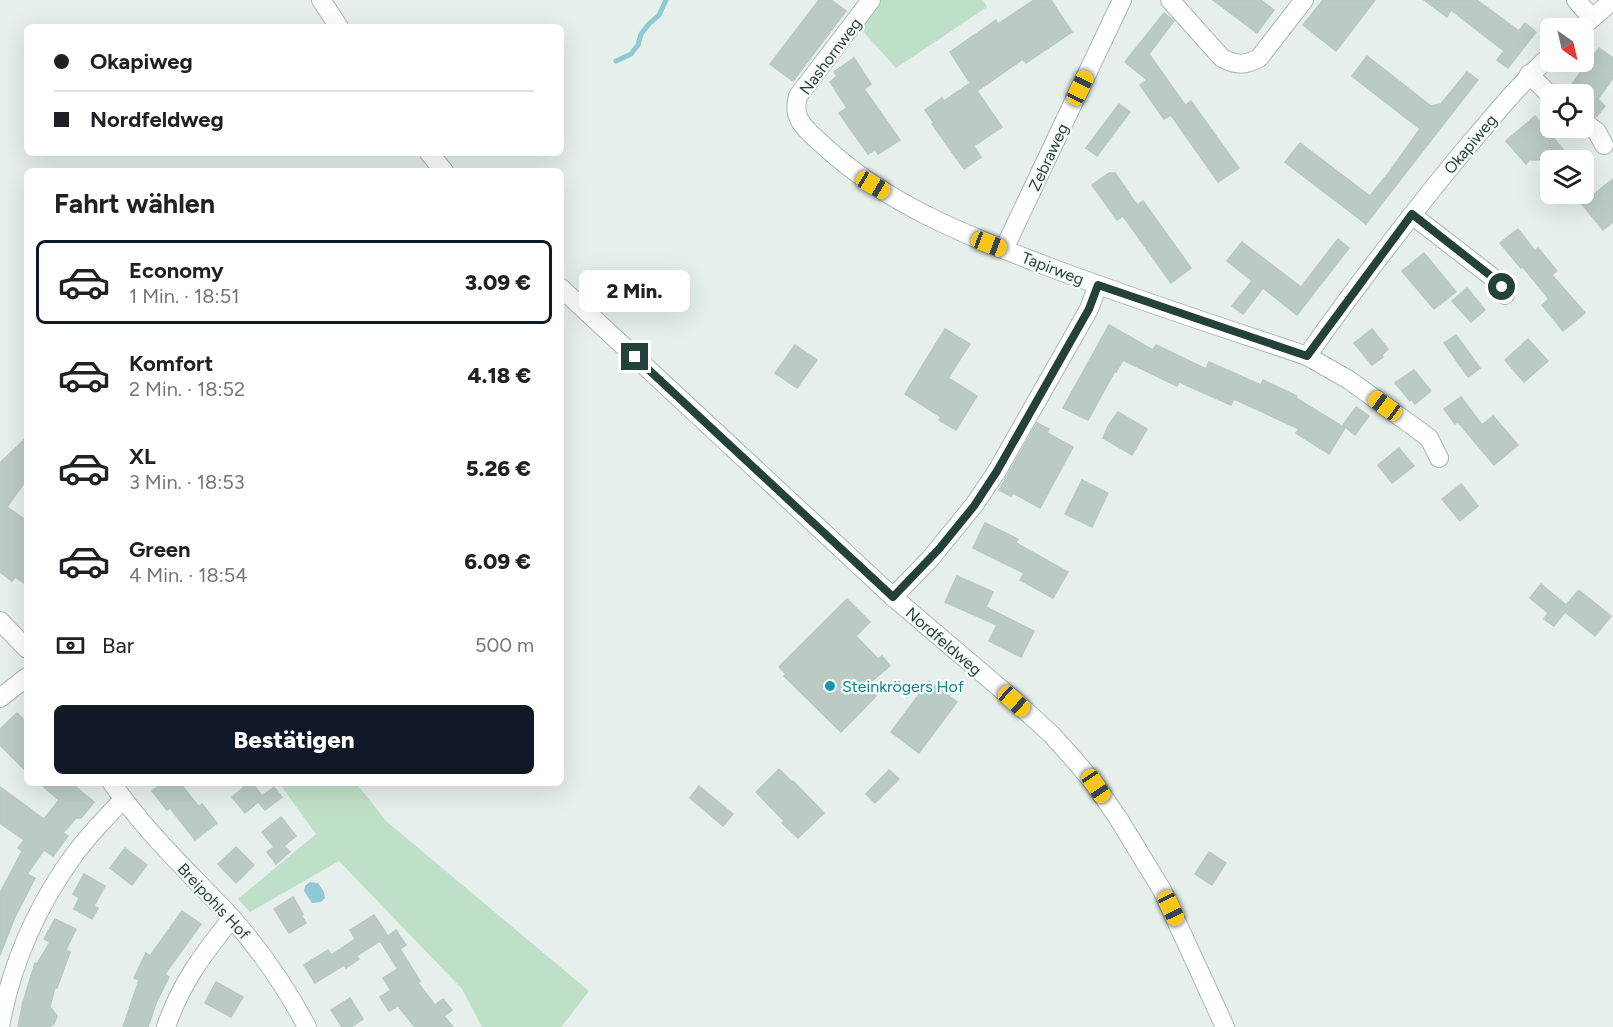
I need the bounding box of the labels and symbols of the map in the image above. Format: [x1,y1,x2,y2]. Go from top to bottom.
street label: Nashornweg [795,14,865,98]
north arrow [1540,18,1594,72]
car [1064,68,1096,108]
street label: Okapiweg [1440,111,1501,178]
street label: Zebraweg [1025,120,1072,194]
car [853,168,893,202]
car [969,229,1009,259]
street label: Tapirweg [1019,248,1087,289]
callout: 2 Min. [580,270,690,312]
route start [1488,273,1515,300]
route end [621,343,648,370]
car [1365,388,1405,424]
street label: Nordfeldweg [902,603,986,680]
place label: Steinkrögers Hof [842,677,964,696]
marker: Steinkrögers Hof [823,679,837,693]
car [995,682,1033,720]
car [1078,766,1114,806]
street label: Breipohls Hof [173,859,254,944]
car [1155,888,1187,928]

